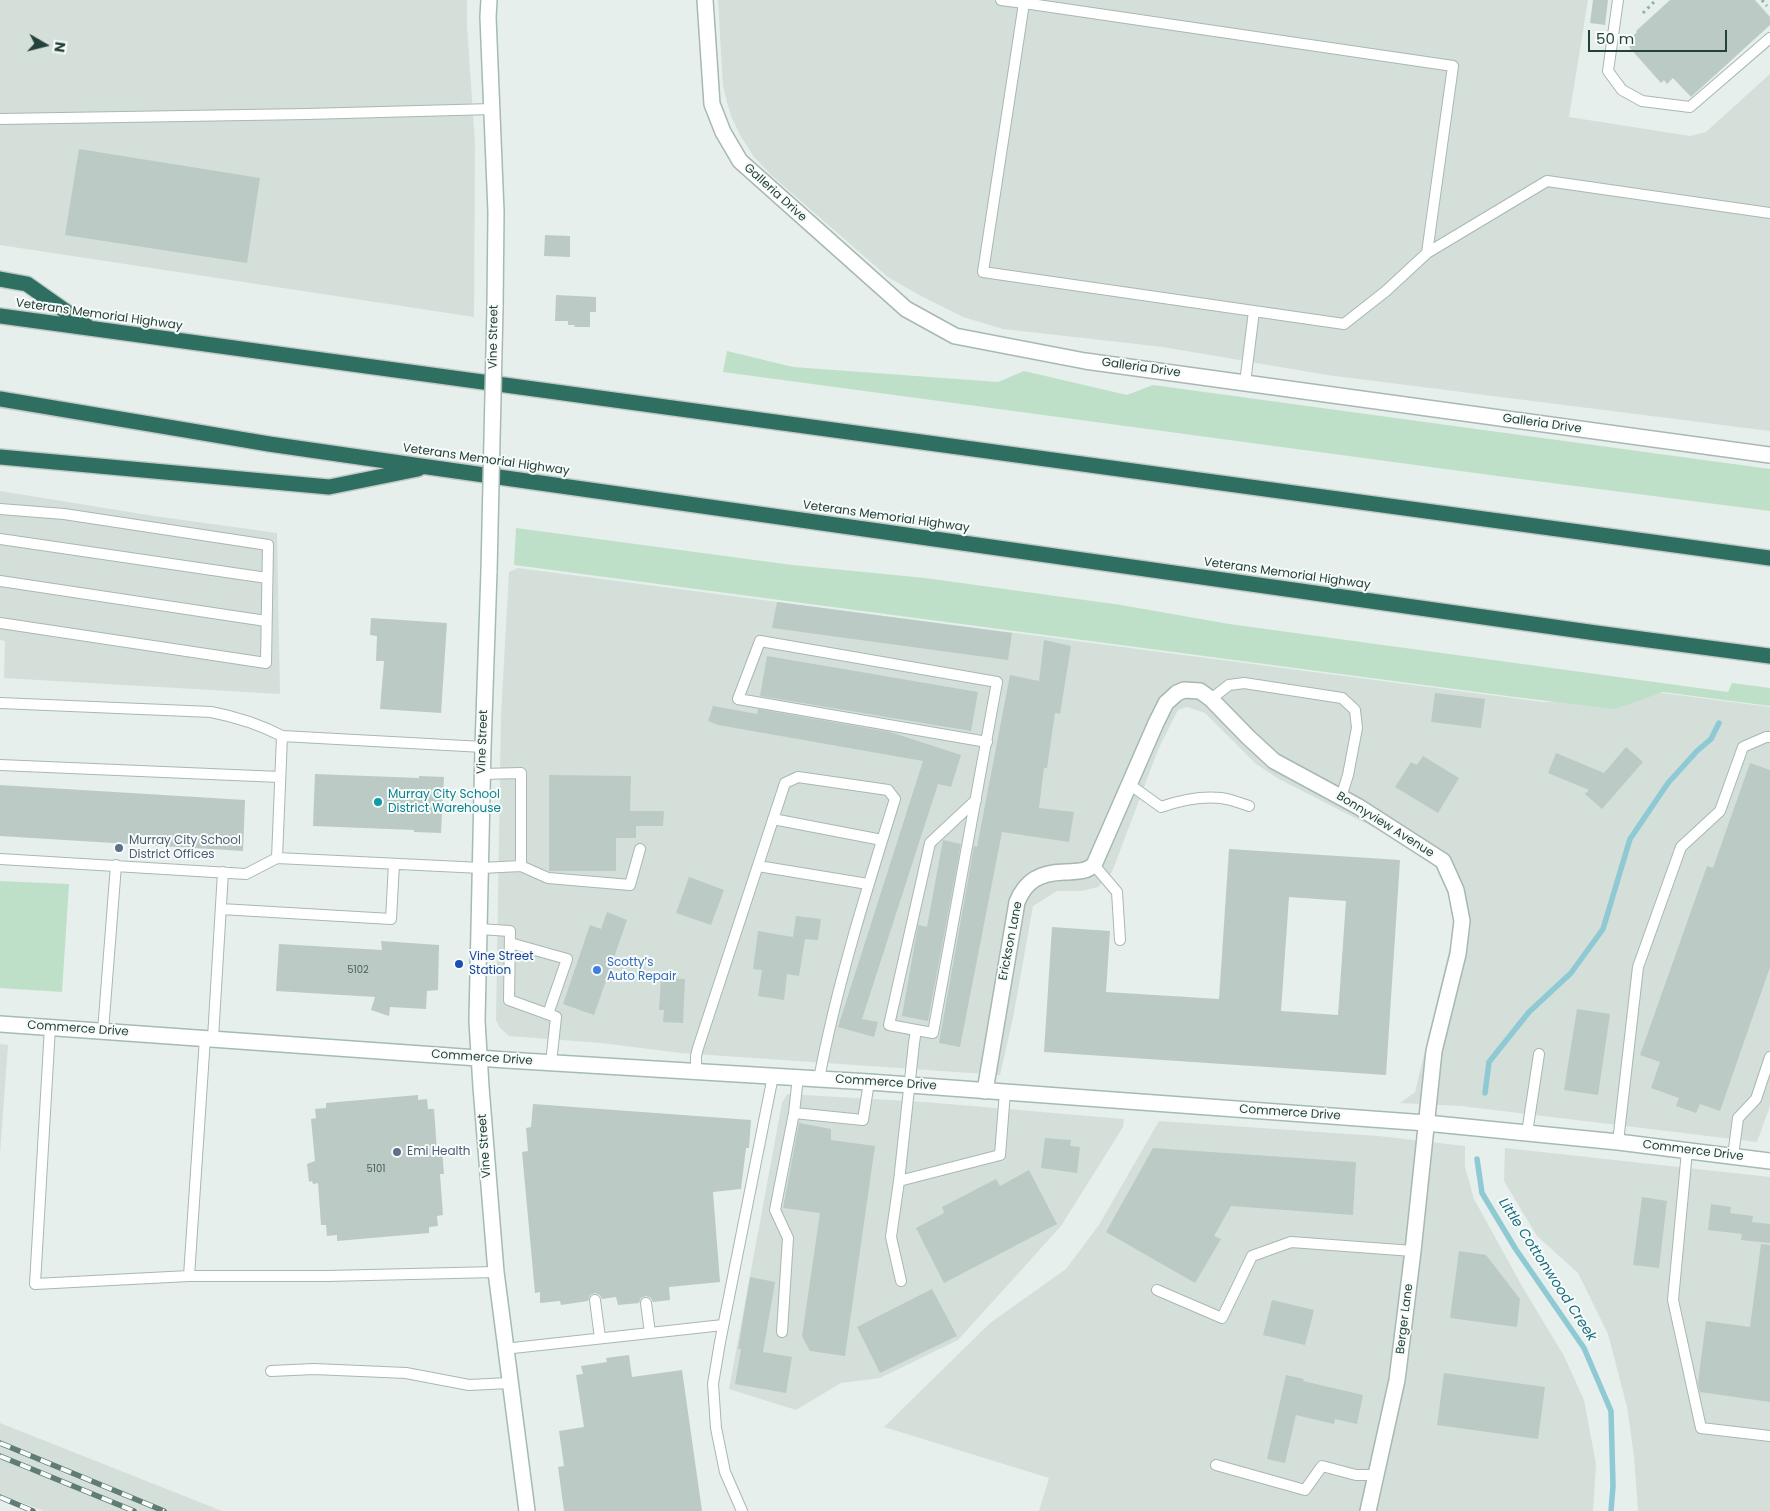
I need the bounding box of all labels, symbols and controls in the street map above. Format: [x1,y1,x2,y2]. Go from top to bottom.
north arrow [20,20,70,70]
scale bar [1590,20,1729,52]
text: 50 m [1596,28,1634,49]
text: N [49,40,70,54]
street label: Galleria Drive [741,161,809,225]
street label: Veterans Memorial Highway [15,296,183,334]
street label: Vine Street [486,305,502,369]
street label: Galleria Drive [1101,355,1181,381]
street label: Galleria Drive [1502,411,1582,437]
street label: Veterans Memorial Highway [402,441,570,479]
street label: Veterans Memorial Highway [802,498,970,536]
street label: Veterans Memorial Highway [1203,555,1371,593]
street label: Vine Street [475,710,491,774]
place label: Murray City School District Warehouse [388,788,501,816]
street label: Bonnyview Avenue [1334,789,1436,861]
marker: Murray City School District Warehouse [372,796,384,808]
place label: Murray City School District Offices [129,834,241,862]
marker: Murray City School District Offices [113,842,125,854]
street label: Erickson Lane [996,900,1026,982]
place label: Vine Street Station [469,950,534,978]
place label: Scotty’s Auto Repair [607,956,676,984]
marker: Vine Street Station [453,958,465,970]
house number: 5102 [347,964,369,976]
marker: Scotty’s Auto Repair [591,964,603,976]
street label: Commerce Drive [27,1018,129,1040]
street label: Commerce Drive [431,1047,533,1069]
street label: Commerce Drive [835,1072,937,1094]
street label: Commerce Drive [1239,1102,1341,1124]
street label: Vine Street [476,1113,494,1179]
street label: Commerce Drive [1642,1138,1744,1164]
place label: Emi Health [407,1145,471,1159]
marker: Emi Health [391,1146,403,1158]
house number: 5101 [367,1163,385,1175]
water label: Little Cottonwood Creek [1494,1195,1600,1345]
street label: Berger Lane [1394,1283,1416,1355]

